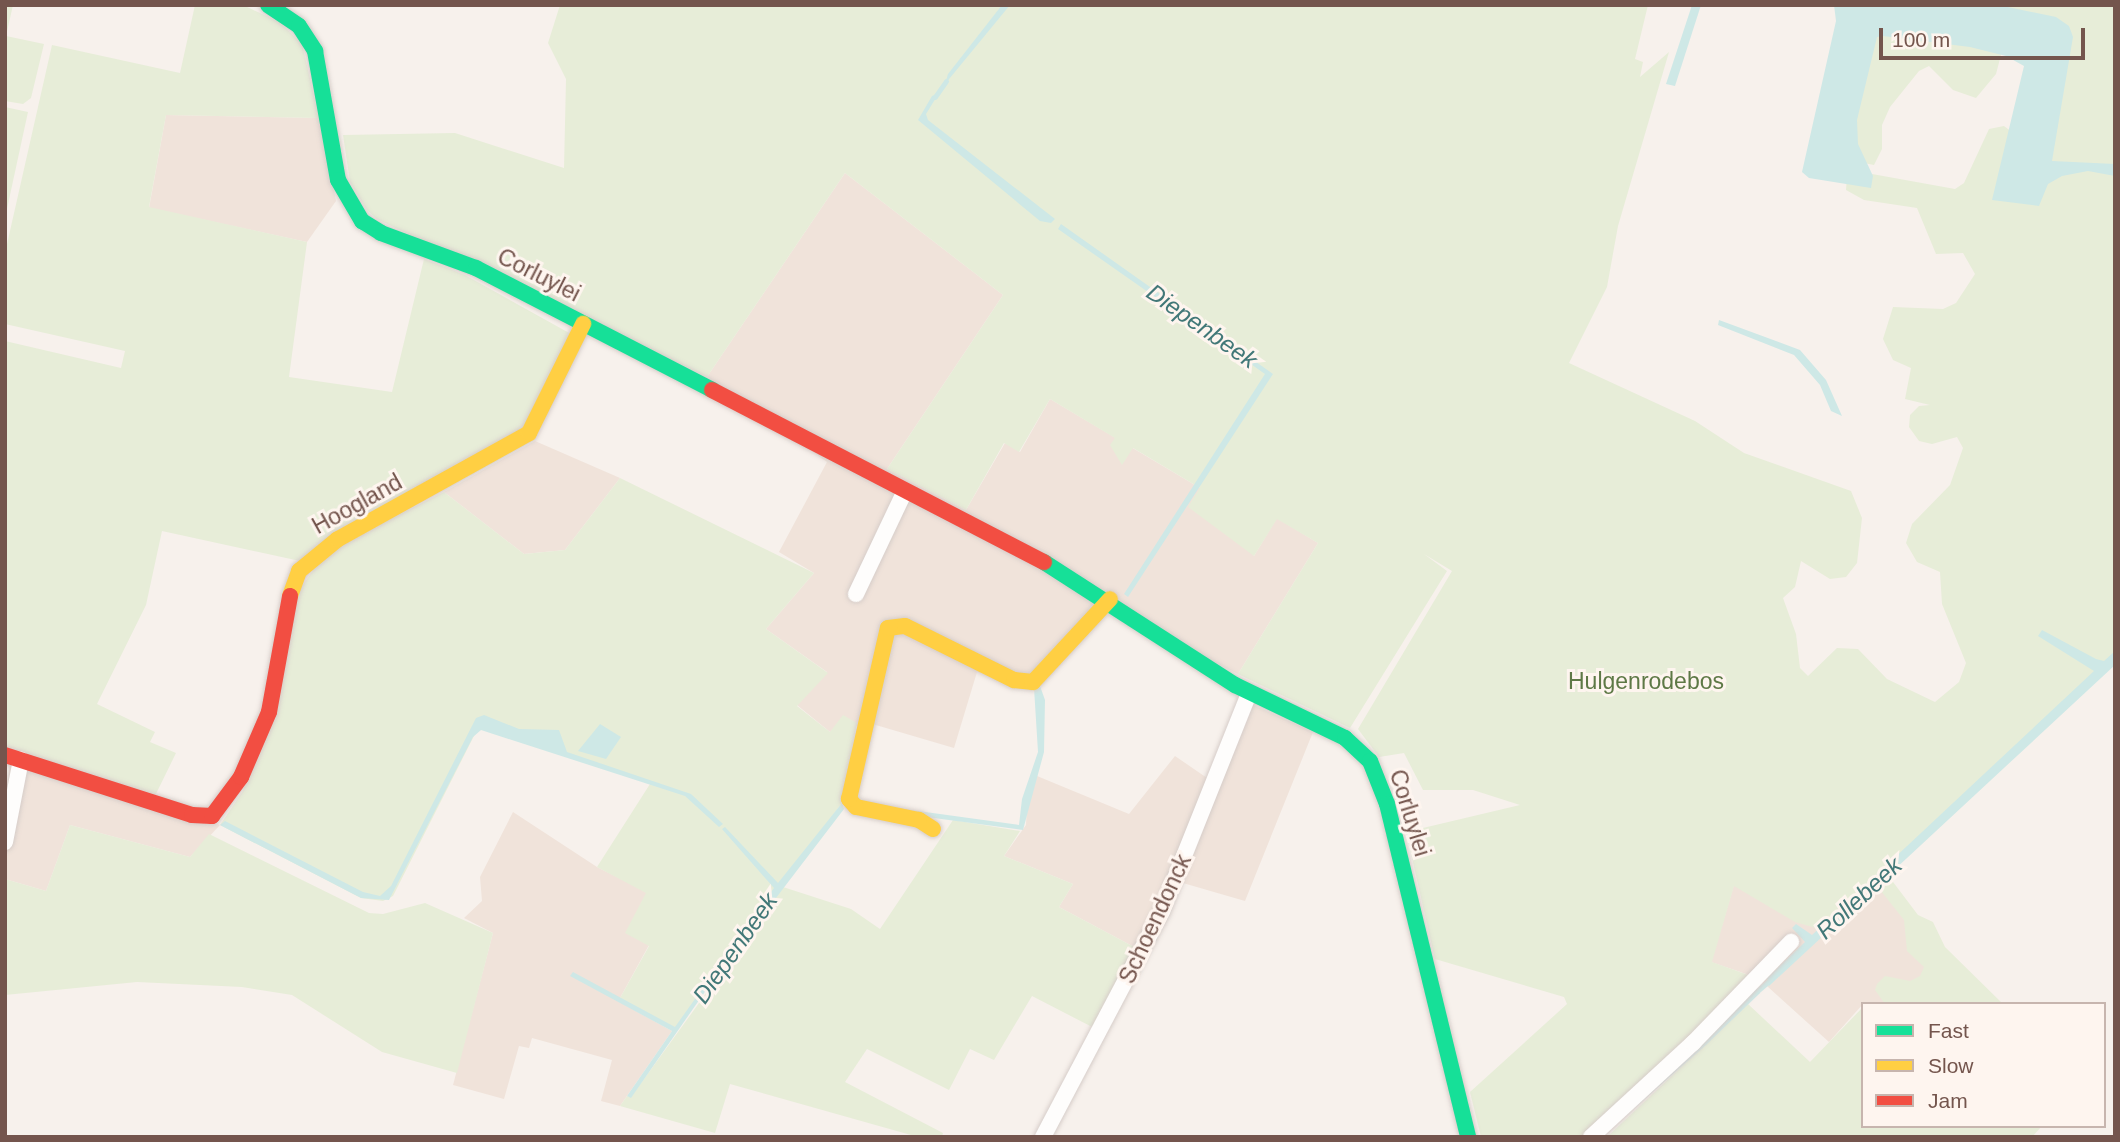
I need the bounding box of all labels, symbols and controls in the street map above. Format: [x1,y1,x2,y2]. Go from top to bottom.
scale bar [1882,14,2088,58]
text: 100 m [1892,28,1950,51]
street label: Corluylei [493,242,585,308]
water label: Diepenbeek [1141,277,1263,375]
street label: Hoogland [307,468,407,540]
park label: Hulgenrodebos [1568,667,1724,695]
street label: Corluylei [1384,766,1436,860]
street label: Schoendonck [1113,850,1197,988]
water label: Rollebeek [1810,851,1908,945]
water label: Diepenbeek [686,887,784,1009]
legend [1861,1002,2106,1128]
text: Fast [1928,1019,1969,1042]
text: Slow [1928,1054,1974,1077]
text: Jam [1928,1089,1968,1112]

